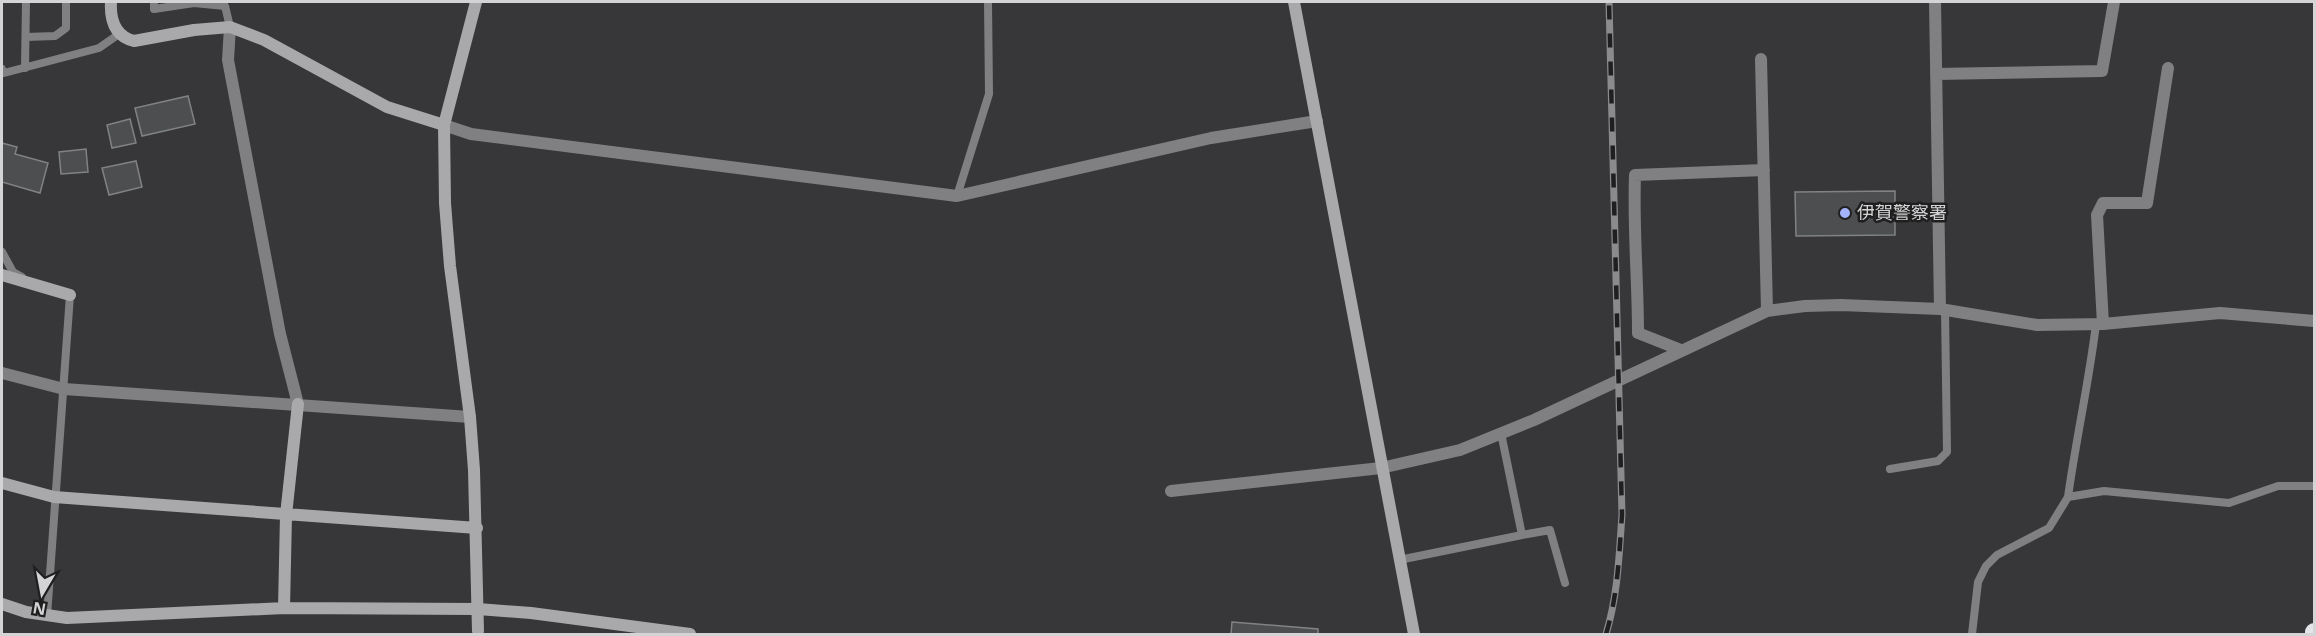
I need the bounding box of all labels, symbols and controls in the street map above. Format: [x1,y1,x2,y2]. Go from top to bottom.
place label: 伊賀警察署 [1857,200,1947,224]
marker: 伊賀警察署 [1838,206,1852,220]
north arrow [12,564,72,624]
text: N [31,597,48,621]

